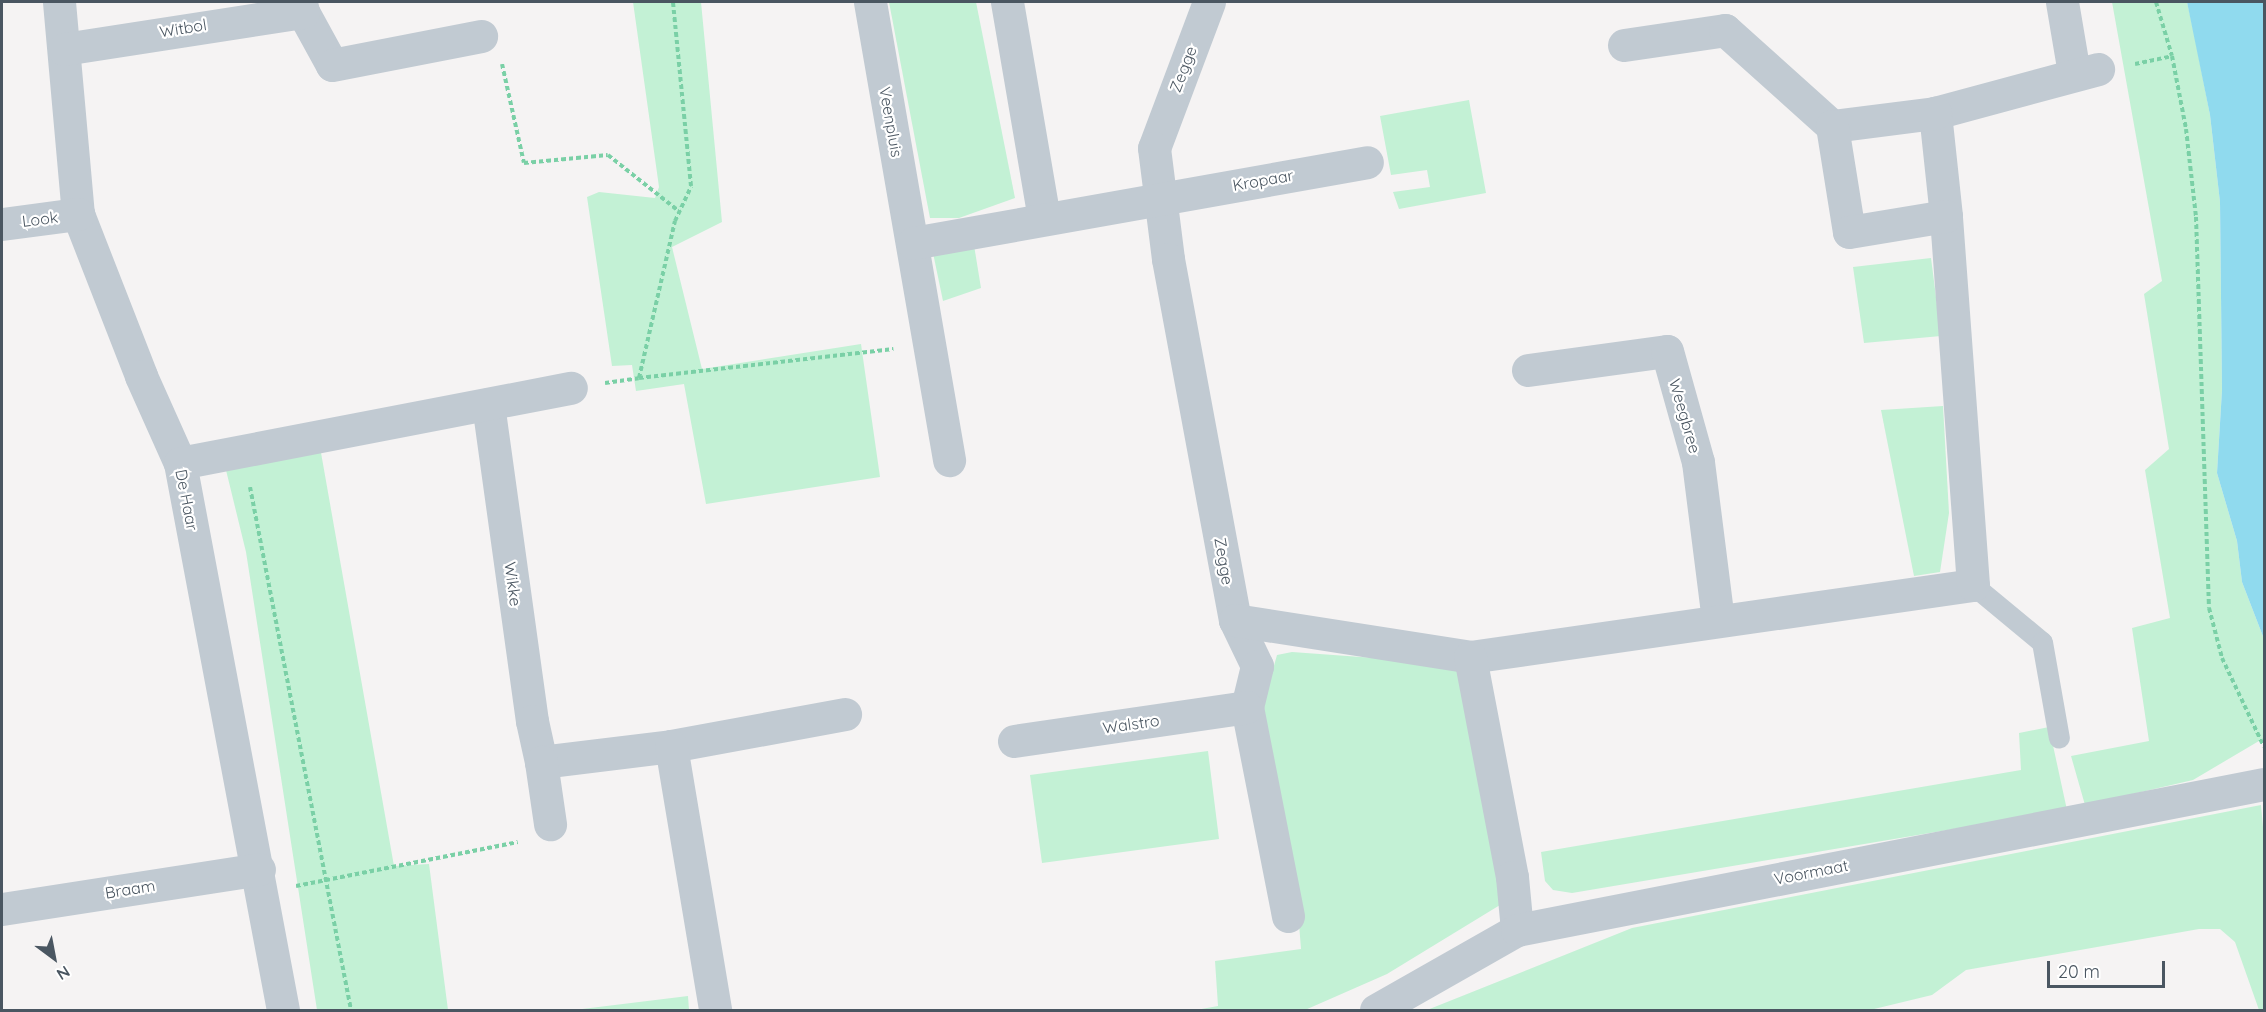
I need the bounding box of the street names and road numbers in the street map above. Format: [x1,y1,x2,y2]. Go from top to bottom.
street label: Witbol [158,15,208,41]
street label: Zegge [1165,43,1201,95]
street label: Veenpluis [875,85,907,159]
street label: Kropaar [1231,165,1295,195]
street label: Look [21,207,59,231]
street label: Weegbree [1665,376,1705,456]
street label: De Haar [172,468,202,532]
street label: Zegge [1210,536,1238,586]
street label: Wikke [500,561,526,607]
street label: Walstro [1101,711,1161,737]
street label: Voormaat [1772,855,1850,889]
street label: Braam [104,876,156,902]

